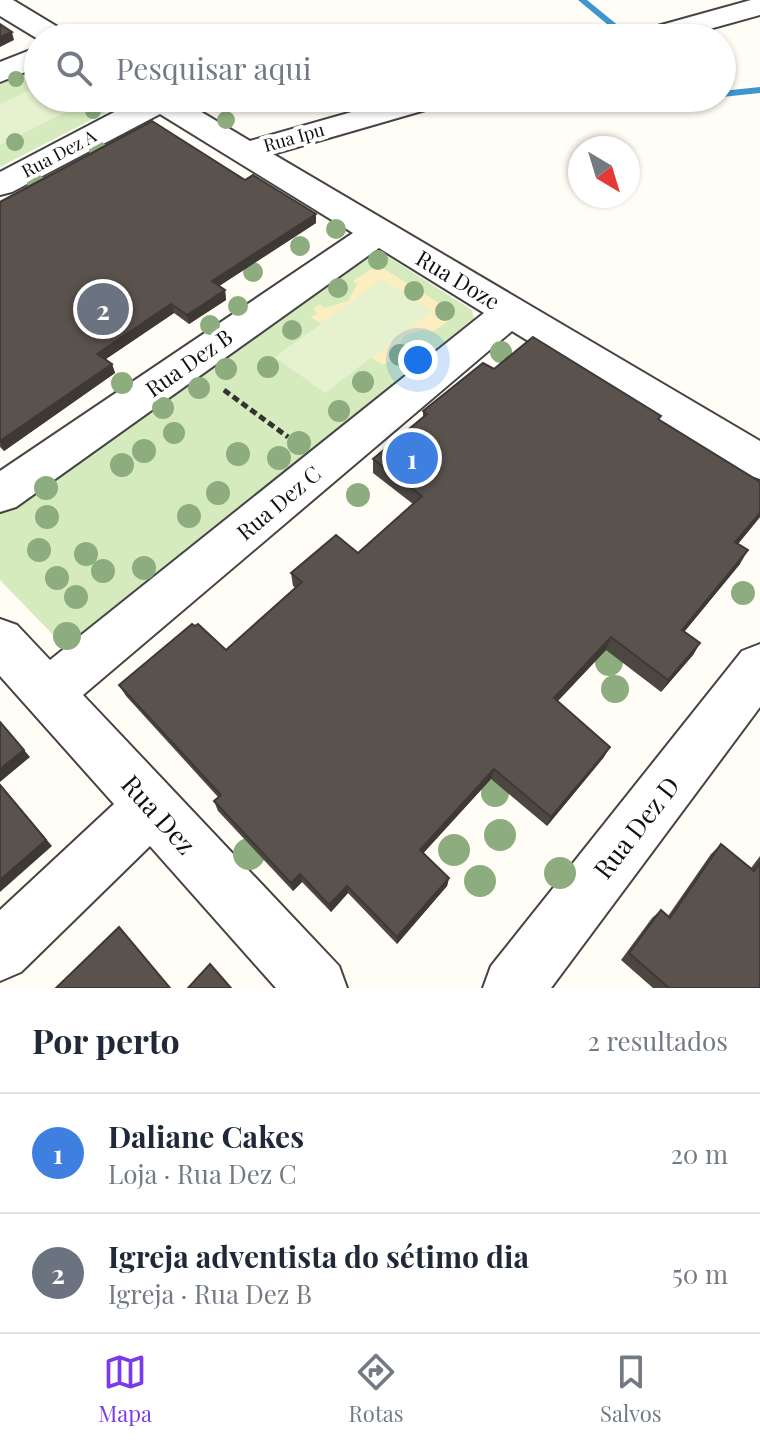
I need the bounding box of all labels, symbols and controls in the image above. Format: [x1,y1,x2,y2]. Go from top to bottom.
search box [24,24,736,112]
icon: search [52,46,96,90]
text: Pesquisar aqui [116,48,312,88]
street label: Rua Ipu [261,117,327,157]
street label: Rua Dez A [17,123,101,183]
north arrow [568,136,640,208]
street label: Rua Doze [411,242,506,316]
pin: 2 [77,279,129,339]
street label: Rua Dez B [139,321,238,403]
your location [398,340,438,380]
pin: 1 [386,428,438,488]
street label: Rua Dez C [230,458,327,546]
street label: Rua Dez [114,767,204,861]
street label: Rua Dez D [585,769,687,885]
text: Por perto [32,1017,180,1063]
text: 2 resultados [588,1023,728,1058]
text: Daliane Cakes [108,1116,304,1156]
text: 1 [53,1136,63,1171]
text: 20 m [670,1136,728,1171]
text: Loja · Rua Dez C [108,1156,297,1191]
text: Igreja adventista do sétimo dia [108,1236,529,1276]
text: 2 [51,1256,65,1291]
text: 50 m [672,1256,728,1291]
text: Igreja · Rua Dez B [108,1276,312,1311]
tab: Mapa [98,1350,152,1428]
tab: Rotas [349,1350,404,1428]
tab: Salvos [600,1350,662,1428]

